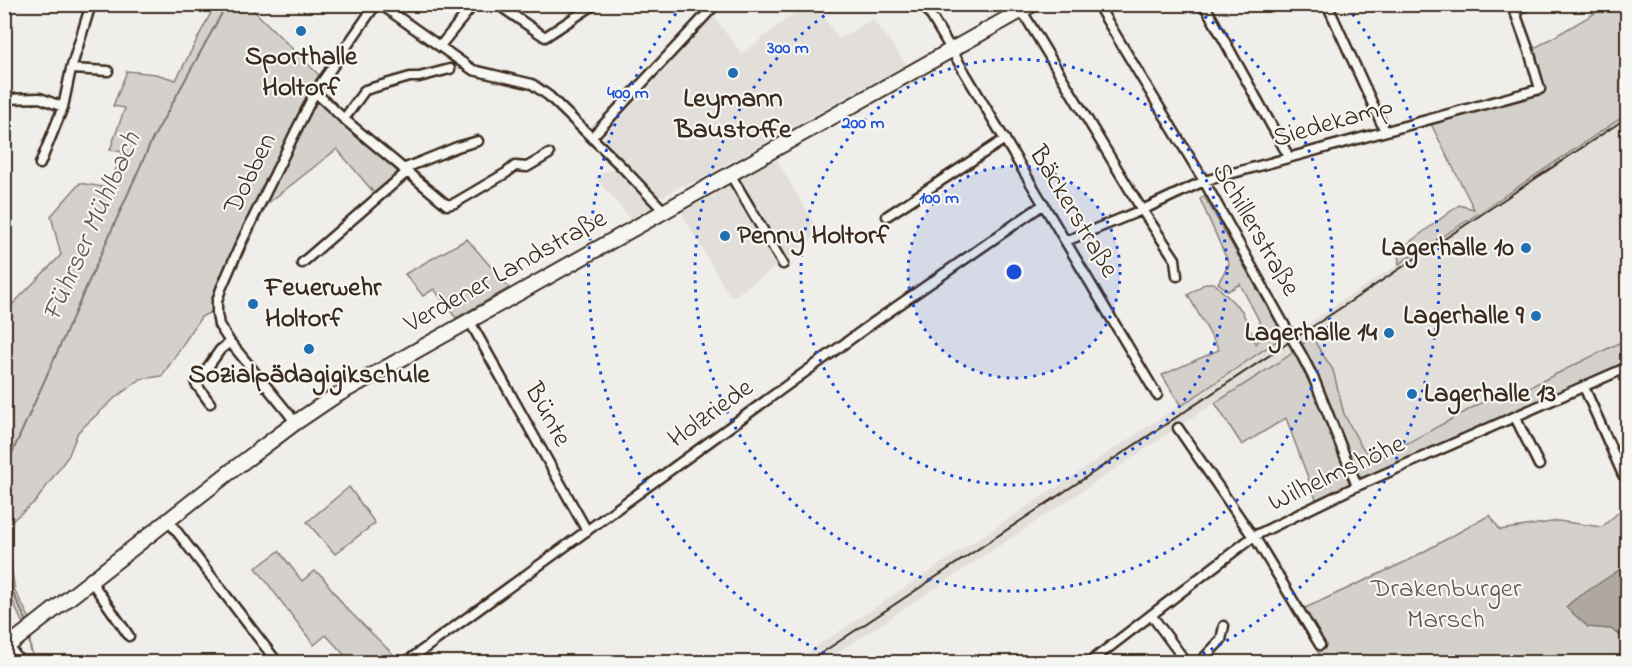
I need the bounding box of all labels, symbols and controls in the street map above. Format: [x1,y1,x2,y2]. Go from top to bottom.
marker: Sporthalle Holtorf [294,24,308,38]
text: 300 m [766,36,809,62]
place label: Sporthalle Holtorf [245,38,358,108]
marker: Leymann Baustoffe [726,66,740,80]
place label: Leymann Baustoffe [673,80,792,150]
text: 400 m [607,81,649,107]
street label: Siedekamp [1268,87,1398,159]
text: 200 m [841,111,885,137]
water label: Führser Mühlbach [33,125,153,328]
street label: Dobben [214,127,287,222]
street label: Bäckerstraße [1018,138,1128,286]
street label: Schillerstraße [1201,156,1309,305]
text: 100 m [919,186,959,212]
street label: Verdener Landstraße [397,200,615,344]
place label: Penny Holtorf [737,217,889,256]
marker: Penny Holtorf [718,229,732,243]
place label: Lagerhalle 10 [1381,229,1514,269]
marker: Lagerhalle 10 [1519,241,1533,255]
centre of rings [1004,262,1024,282]
place label: Feuerwehr Holtorf [263,269,382,339]
marker: Feuerwehr Holtorf [246,297,260,311]
place label: Lagerhalle 9 [1403,297,1525,337]
marker: Lagerhalle 9 [1529,309,1543,323]
place label: Lagerhalle 14 [1245,314,1378,354]
marker: Lagerhalle 14 [1382,326,1396,340]
marker: Sozialpädagigikschule [302,342,316,356]
place label: Sozialpädagigikschule [188,356,430,396]
street label: Holzriede [660,369,763,458]
street label: Bünte [513,375,581,455]
place label: Lagerhalle 13 [1424,375,1556,415]
marker: Lagerhalle 13 [1405,387,1419,401]
street label: Wilhelmshöhe [1262,425,1413,523]
park label: Drakenburger Marsch [1370,570,1522,640]

